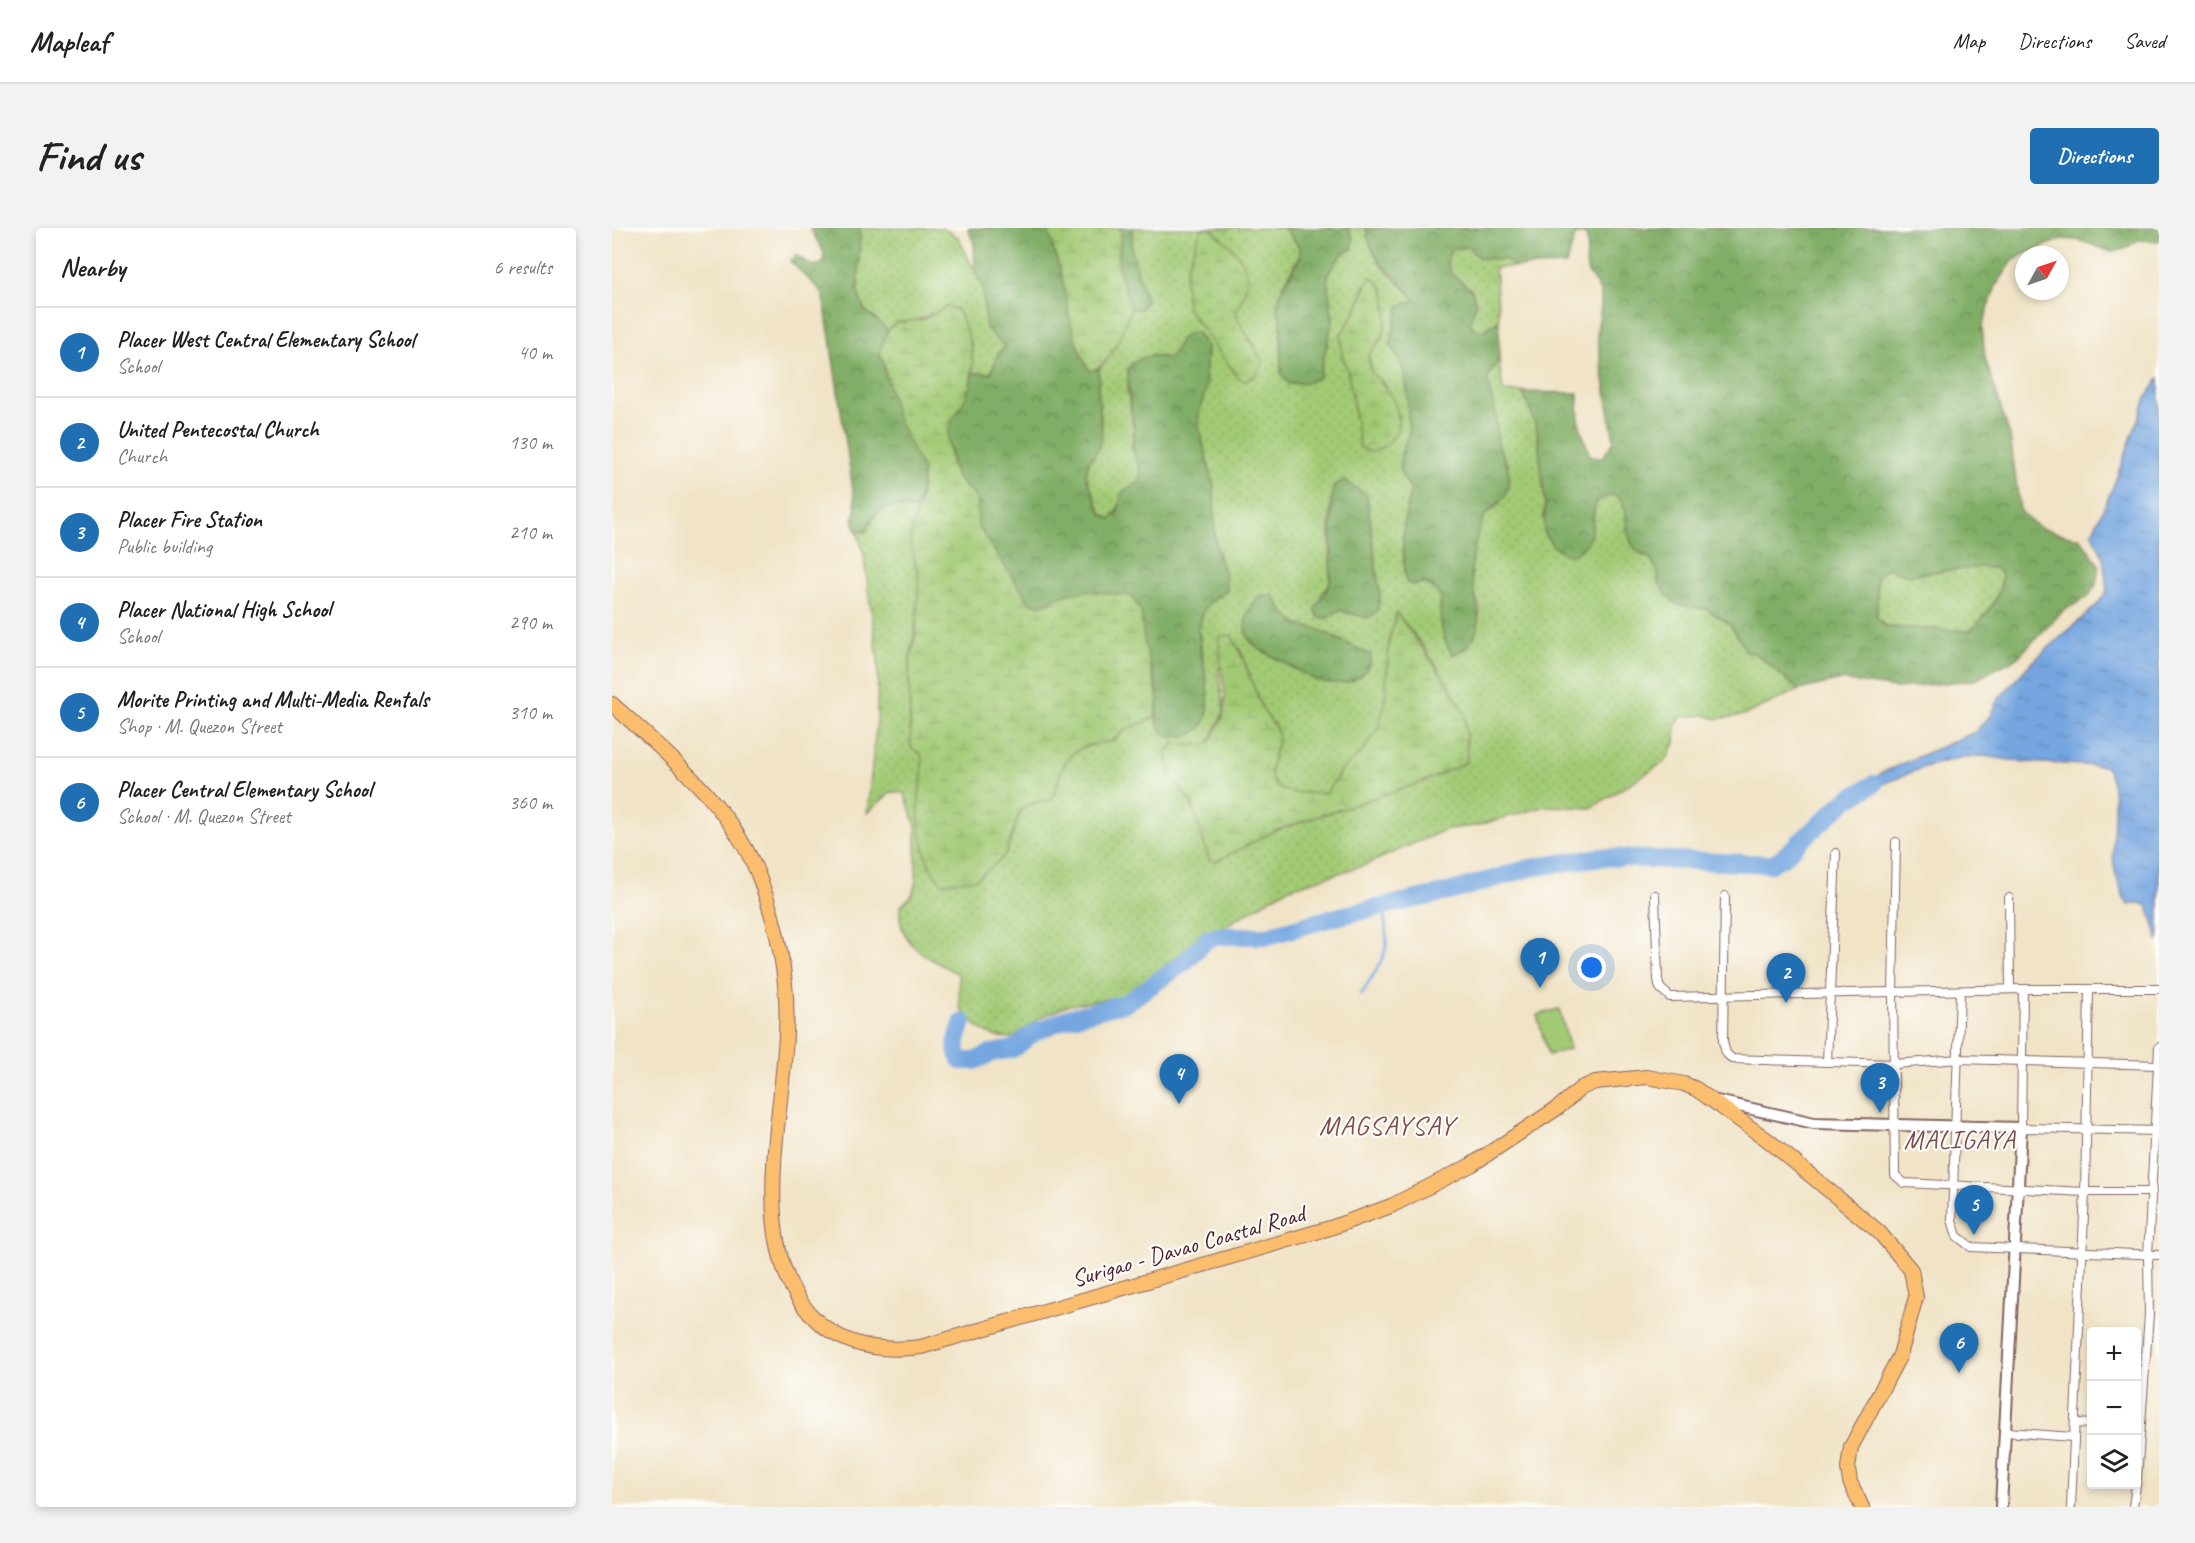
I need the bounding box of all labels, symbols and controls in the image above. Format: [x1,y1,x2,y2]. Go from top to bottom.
text: Mapleaf [30,24,108,59]
text: Map [1953,28,1985,54]
text: Directions [2018,28,2091,54]
text: Saved [2124,28,2165,54]
button: Directions [2030,128,2159,184]
text: Find us [36,130,141,183]
north arrow [2015,246,2069,300]
text: Nearby [60,251,125,284]
text: 6 results [493,255,552,280]
text: Placer West Central Elementary School [117,326,414,354]
text: 1 [75,340,84,365]
text: 40 m [518,340,552,365]
text: School [117,354,160,379]
text: United Pentecostal Church [117,416,319,444]
text: 2 [75,430,84,455]
text: 130 m [509,430,552,455]
text: Church [117,444,167,469]
text: Placer Fire Station [117,506,262,534]
text: 3 [75,520,84,545]
text: 210 m [509,520,552,545]
text: Public building [117,534,212,559]
text: Placer National High School [117,596,331,624]
text: 4 [75,610,84,635]
text: 290 m [509,610,552,635]
text: School [117,624,160,649]
text: Morite Printing and Multi-Media Rentals [117,686,429,714]
text: 5 [75,700,84,725]
text: 310 m [509,700,552,725]
text: Shop · M. Quezon Street [117,714,282,739]
text: Placer Central Elementary School [117,776,372,804]
text: 6 [75,790,84,815]
text: 360 m [509,790,552,815]
text: School · M. Quezon Street [117,804,291,829]
pin: 1 [1520,938,1560,988]
your location [1577,953,1606,982]
pin: 2 [1766,954,1806,1003]
pin: 4 [1160,1054,1198,1104]
pin: 3 [1860,1064,1900,1113]
district label: MAGSAYSAY [1319,1108,1459,1142]
district label: MALIGAYA [1904,1123,2017,1156]
pin: 5 [1954,1186,1994,1235]
street label: Surigao - Davao Coastal Road [1068,1197,1311,1294]
pin: 6 [1940,1324,1978,1373]
map controls [2087,1327,2141,1489]
button: + [2087,1327,2141,1381]
button: − [2087,1381,2141,1435]
button: layers [2087,1435,2141,1489]

